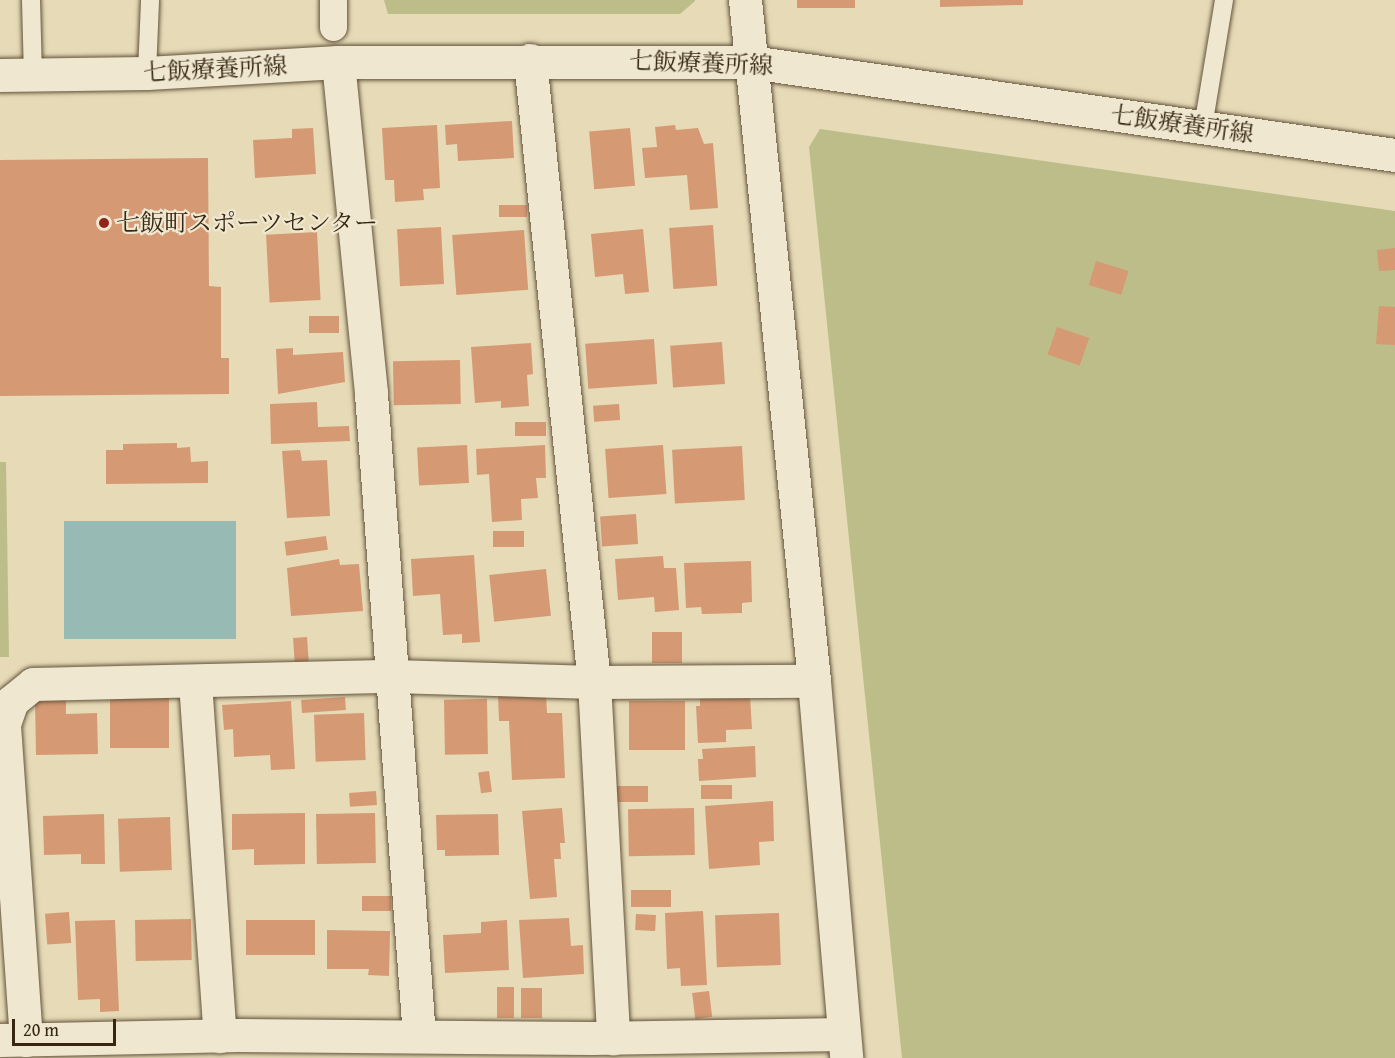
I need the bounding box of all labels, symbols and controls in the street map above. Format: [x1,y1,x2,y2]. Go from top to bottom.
street label: 七飯療養所線 [629,46,773,80]
street label: 七飯療養所線 [142,51,288,87]
street label: 七飯療養所線 [1109,100,1255,148]
place label: 七飯町スポーツセンター [116,209,380,237]
marker: 七飯町スポーツセンター [97,216,111,230]
scale bar [15,1007,118,1045]
text: 20 m [23,1016,59,1043]

